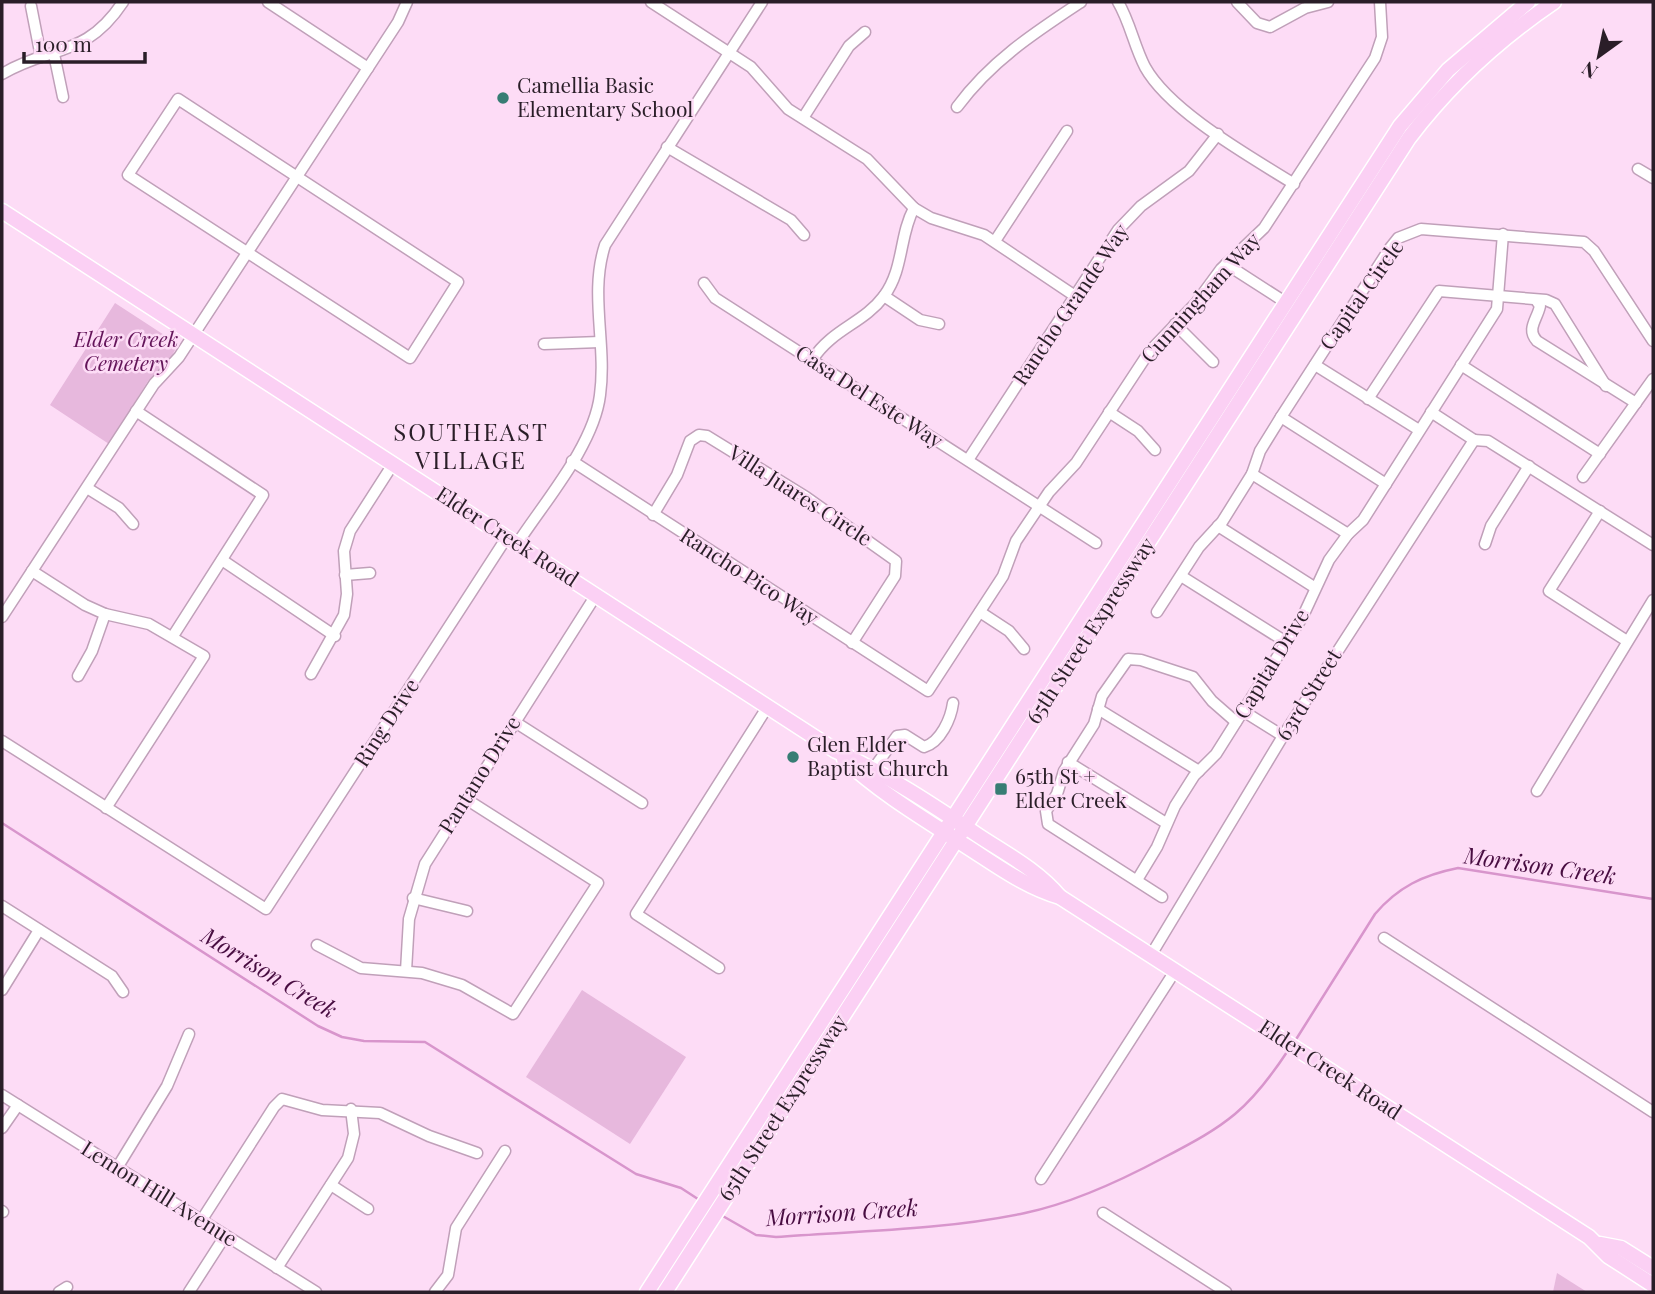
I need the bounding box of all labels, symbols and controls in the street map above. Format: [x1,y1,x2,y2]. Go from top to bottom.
scale bar [24,21,145,65]
north arrow [1564,21,1634,91]
text: 100 m [35,29,92,57]
text: N [1576,56,1602,86]
place label: Camellia Basic Elementary School [517,70,693,122]
marker: Camellia Basic Elementary School [495,90,511,106]
street label: Rancho Grande Way [1005,217,1134,390]
street label: Cunningham Way [1134,225,1266,368]
street label: Capital Circle [1312,233,1409,355]
park label: Elder Creek Cemetery [73,324,179,376]
street label: Casa Del Este Way [791,337,950,454]
district label: SOUTHEAST VILLAGE [393,415,549,475]
street label: Villa Juares Circle [723,437,878,551]
street label: Elder Creek Road [431,479,585,592]
street label: Rancho Pico Way [676,520,825,631]
street label: 65th Street Expressway [1018,531,1160,729]
street label: Capital Drive [1226,603,1314,723]
street label: 63rd Street [1268,642,1347,745]
street label: Ring Drive [346,672,424,771]
street label: Pantano Drive [431,710,526,838]
place label: Glen Elder Baptist Church [807,729,949,781]
marker: Glen Elder Baptist Church [785,749,801,765]
place label: 65th St + Elder Creek [1015,761,1127,813]
marker: 65th St + Elder Creek [993,781,1009,797]
water label: Morrison Creek [1461,838,1618,891]
water label: Morrison Creek [196,919,343,1024]
street label: 65th Street Expressway [710,1008,852,1206]
street label: Elder Creek Road [1254,1012,1408,1125]
street label: Lemon Hill Avenue [77,1133,243,1252]
water label: Morrison Creek [764,1191,919,1232]

